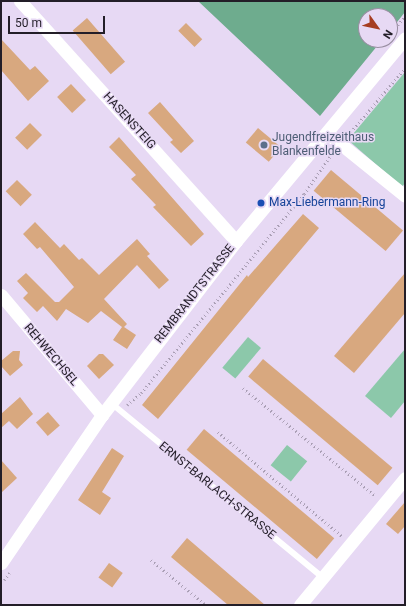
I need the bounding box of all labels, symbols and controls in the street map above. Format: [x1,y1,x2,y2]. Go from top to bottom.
scale bar [10,8,107,34]
north arrow [358,8,398,48]
text: 50 m [15,16,42,30]
text: N [380,27,395,41]
street label: HASENSTEIG [100,90,158,152]
place label: Jugendfreizeithaus Blankenfelde [272,131,374,159]
marker: Jugendfreizeithaus Blankenfelde [259,140,269,150]
place label: Max-Liebermann-Ring [269,196,385,210]
marker: Max-Liebermann-Ring [256,198,266,208]
street label: REMBRANDTSTRASSE [152,242,238,346]
street label: REHWECHSEL [21,321,81,389]
street label: ERNST-BARLACH-STRASSE [156,439,278,543]

